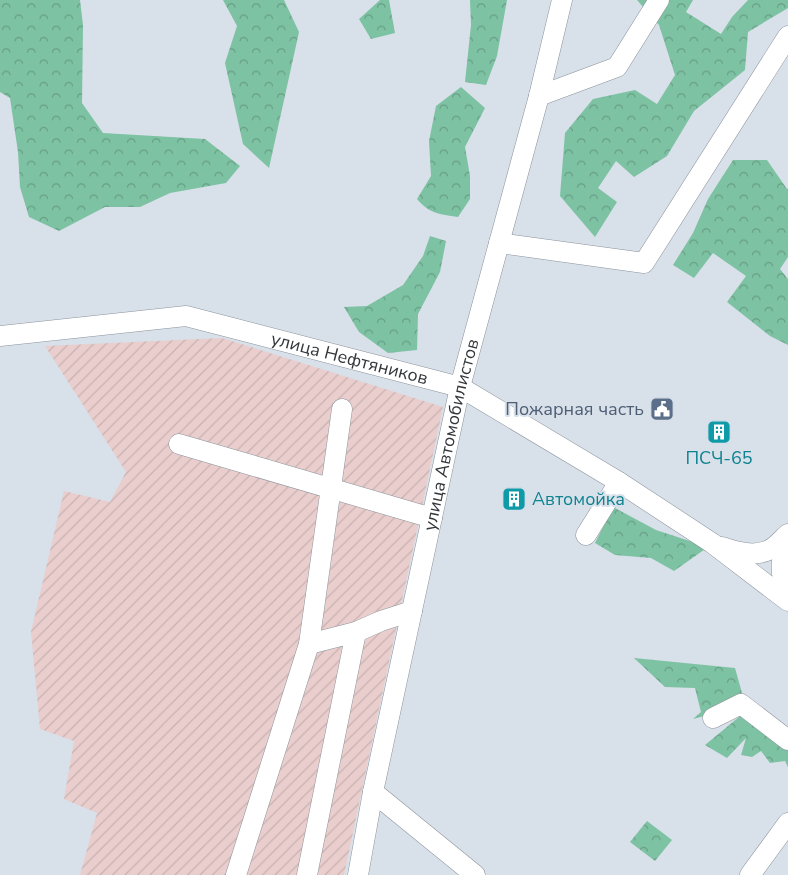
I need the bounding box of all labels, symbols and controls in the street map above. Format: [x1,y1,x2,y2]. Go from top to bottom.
street label: улица Нефтяников [269,327,431,390]
street label: улица Автомобилистов [417,336,485,533]
public building icon: Пожарная часть [649,396,675,422]
place label: Пожарная часть [505,397,644,421]
building icon: ПСЧ-65 [706,419,732,445]
place label: ПСЧ-65 [685,446,753,470]
building icon: Автомойка [501,486,527,512]
place label: Автомойка [532,487,625,511]

